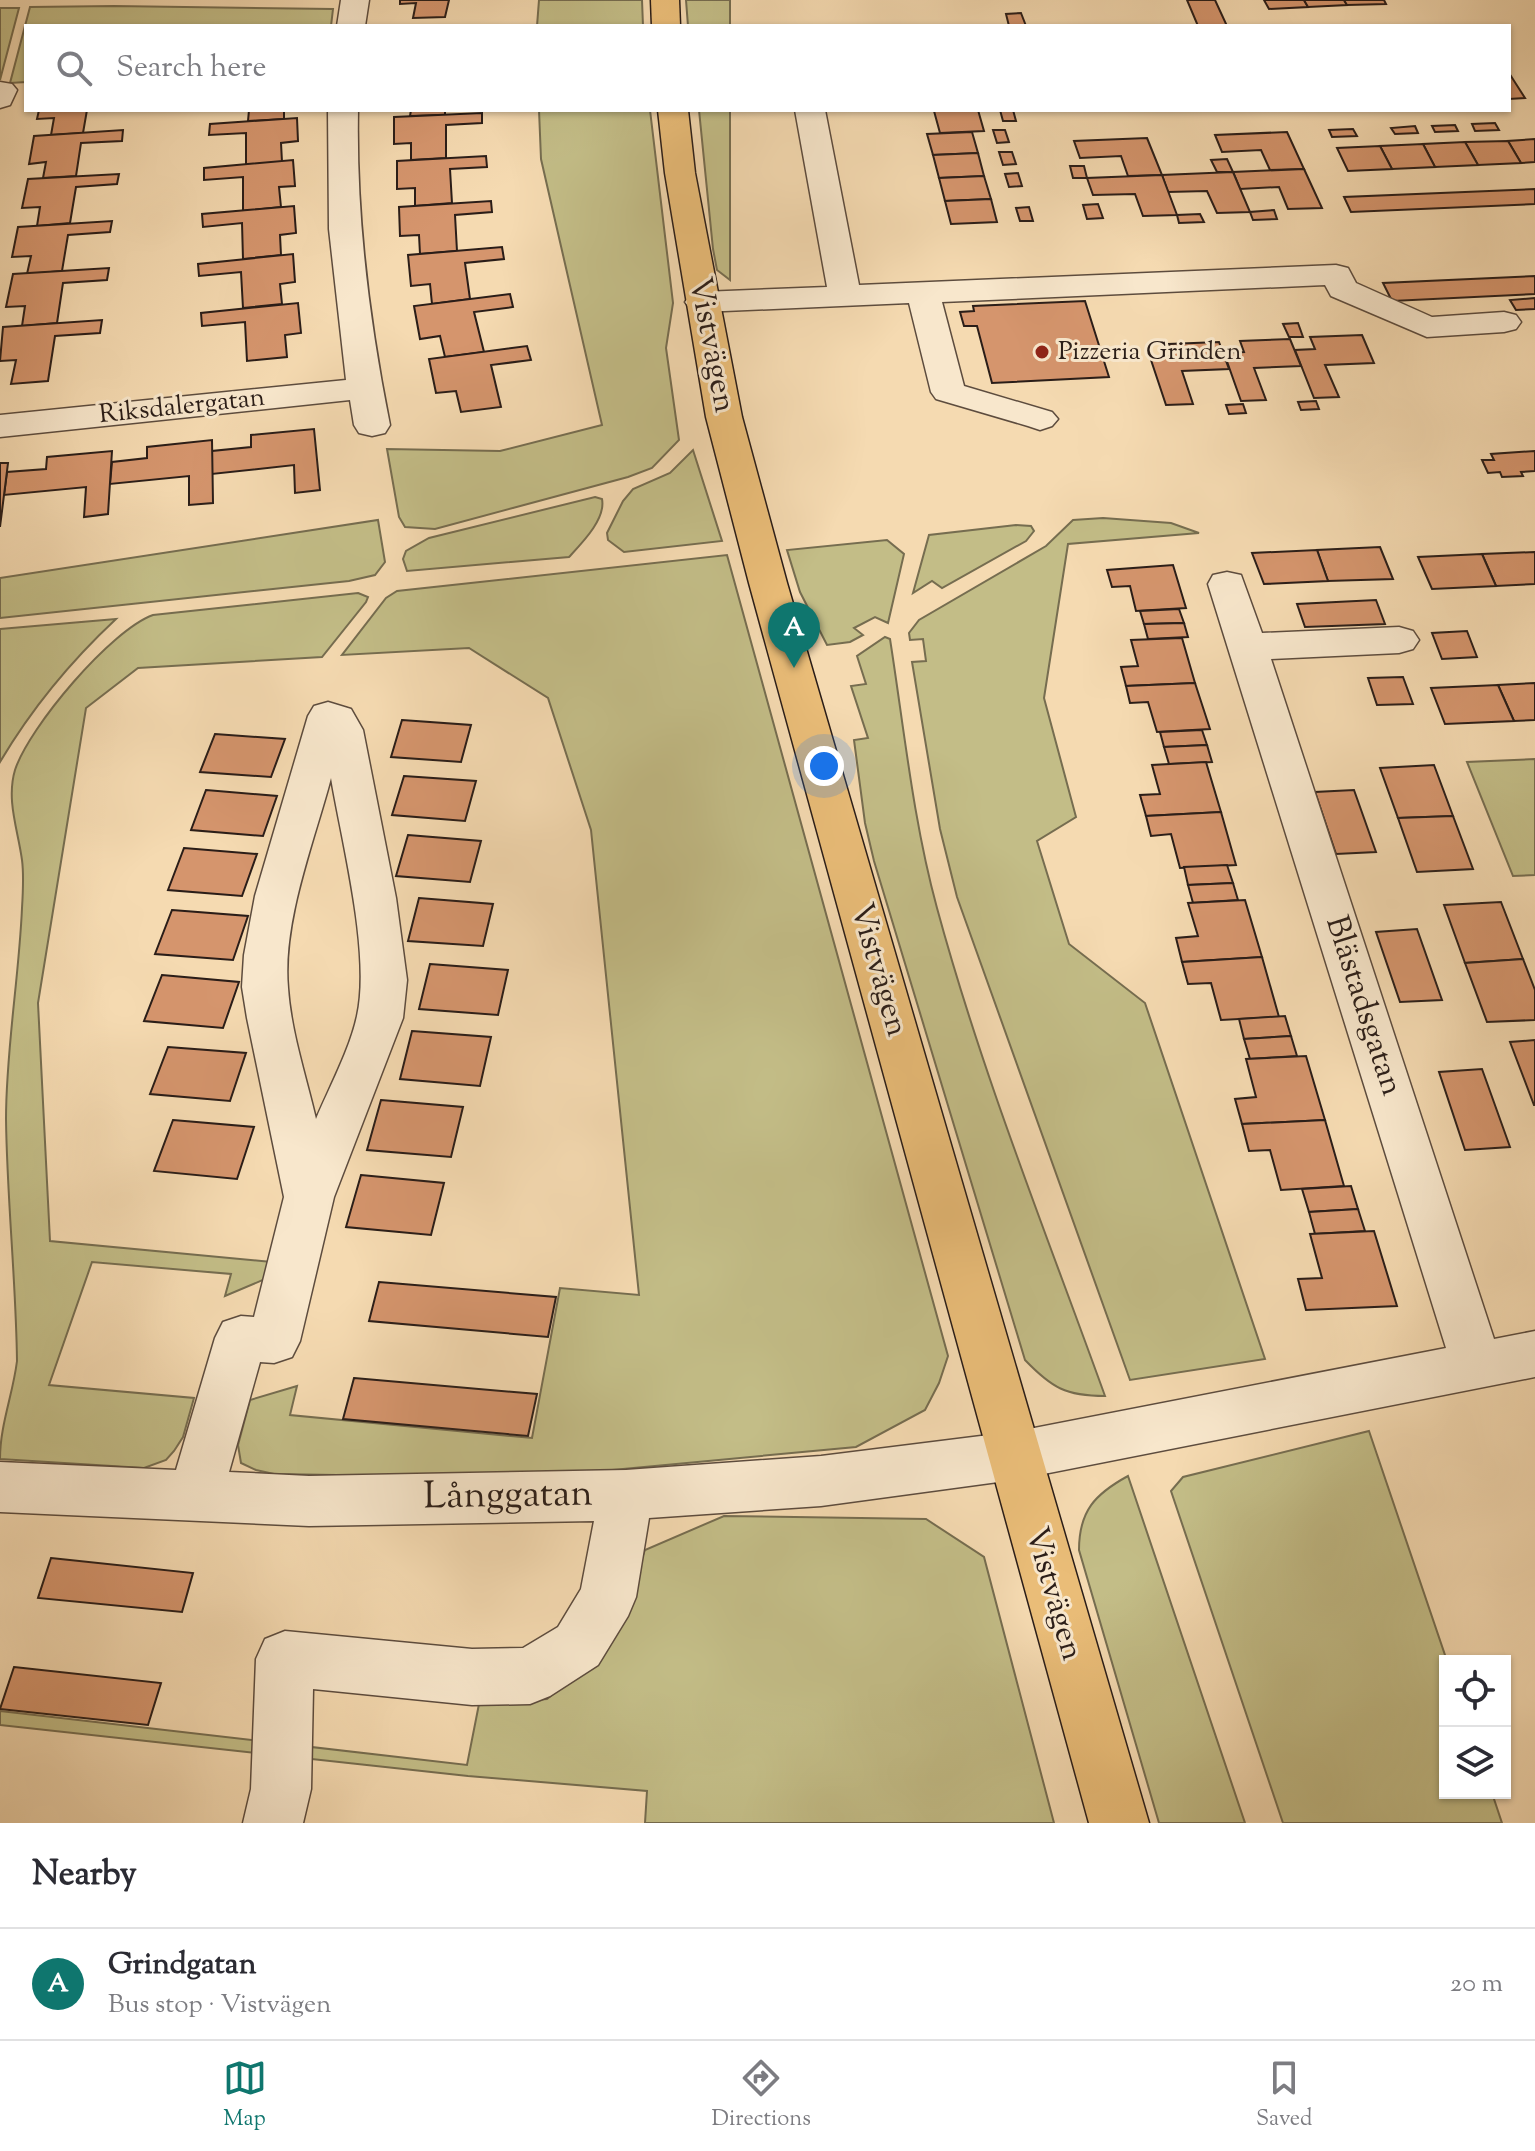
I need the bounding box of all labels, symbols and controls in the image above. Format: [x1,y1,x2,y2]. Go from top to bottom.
search box [24,24,1511,112]
icon: search [52,46,96,90]
text: Search here [116,47,266,90]
street label: Vistvägen [675,273,747,417]
place label: Pizzeria Grinden [1058,334,1242,371]
marker: Pizzeria Grinden [1033,343,1051,361]
street label: Riksdalergatan [97,380,267,434]
pin: A [768,602,820,668]
your location [804,746,844,786]
street label: Vistvägen [837,898,919,1042]
street label: Blästadsgatan [1312,910,1414,1102]
street label: Långgatan [423,1469,593,1525]
street label: Vistvägen [1012,1522,1094,1666]
map controls [1439,1655,1511,1799]
button: locate [1439,1655,1511,1727]
button: layers [1439,1727,1511,1799]
text: Nearby [32,1851,137,1900]
text: Grindgatan [108,1944,256,1987]
text: A [47,1966,69,2003]
text: 20 m [1450,1966,1503,2003]
text: Bus stop · Vistvägen [108,1987,331,2024]
tab: Map [223,2056,267,2136]
tab: Directions [712,2056,811,2136]
tab: Saved [1256,2056,1312,2136]

